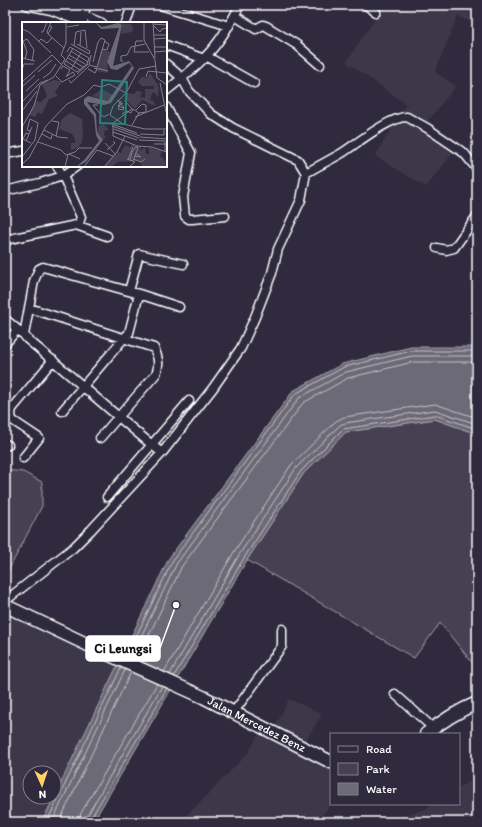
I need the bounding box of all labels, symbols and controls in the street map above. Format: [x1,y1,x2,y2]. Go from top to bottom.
inset map [22,22,167,167]
callout: Ci Leungsi [86,636,160,661]
text: Ci Leungsi [94,641,152,657]
street label: Jalan Mercedez Benz [205,694,309,755]
legend [330,733,460,805]
text: Road [366,742,392,756]
text: Park [366,762,390,776]
north arrow [22,765,62,805]
text: Water [366,782,397,796]
text: N [38,788,47,801]

